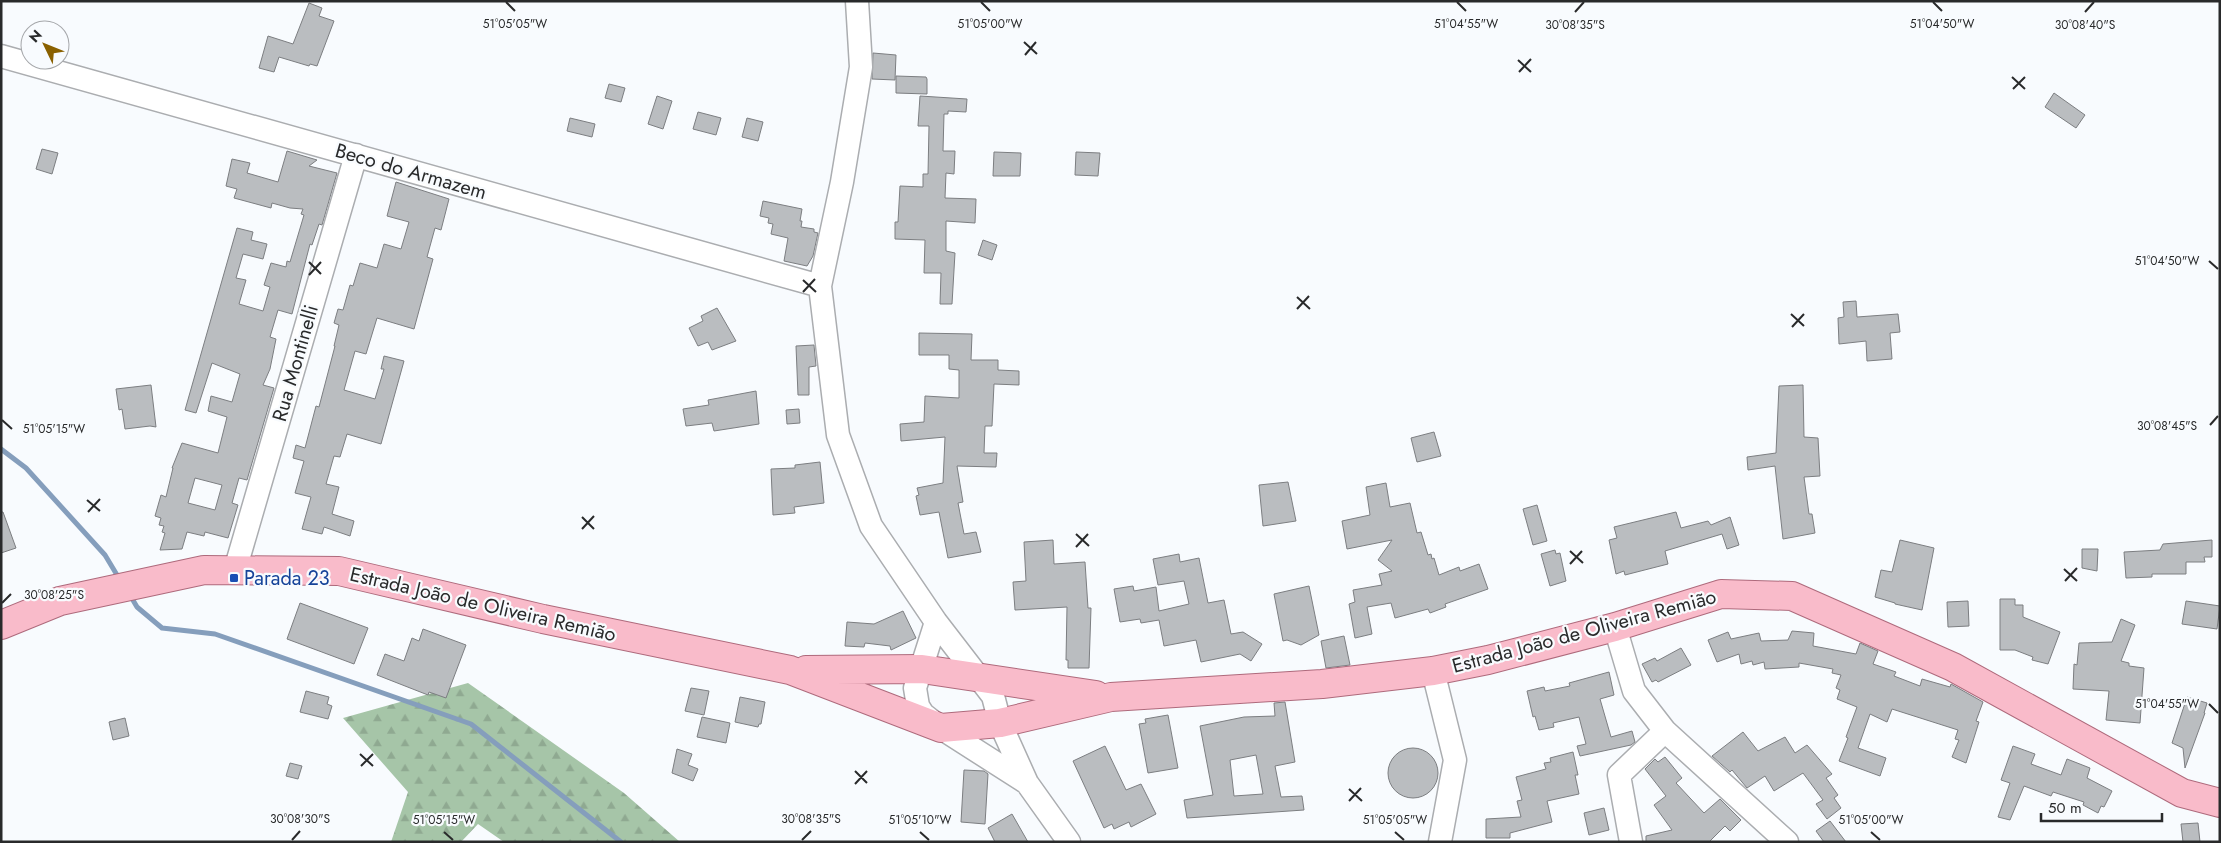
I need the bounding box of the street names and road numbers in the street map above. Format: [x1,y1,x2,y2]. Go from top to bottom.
street label: Beco do Armazem [332,136,490,207]
street label: Rua Montinelli [265,301,326,425]
street label: Estrada João de Oliveira Remião [347,560,619,649]
street label: Estrada João de Oliveira Remião [1449,582,1720,681]

